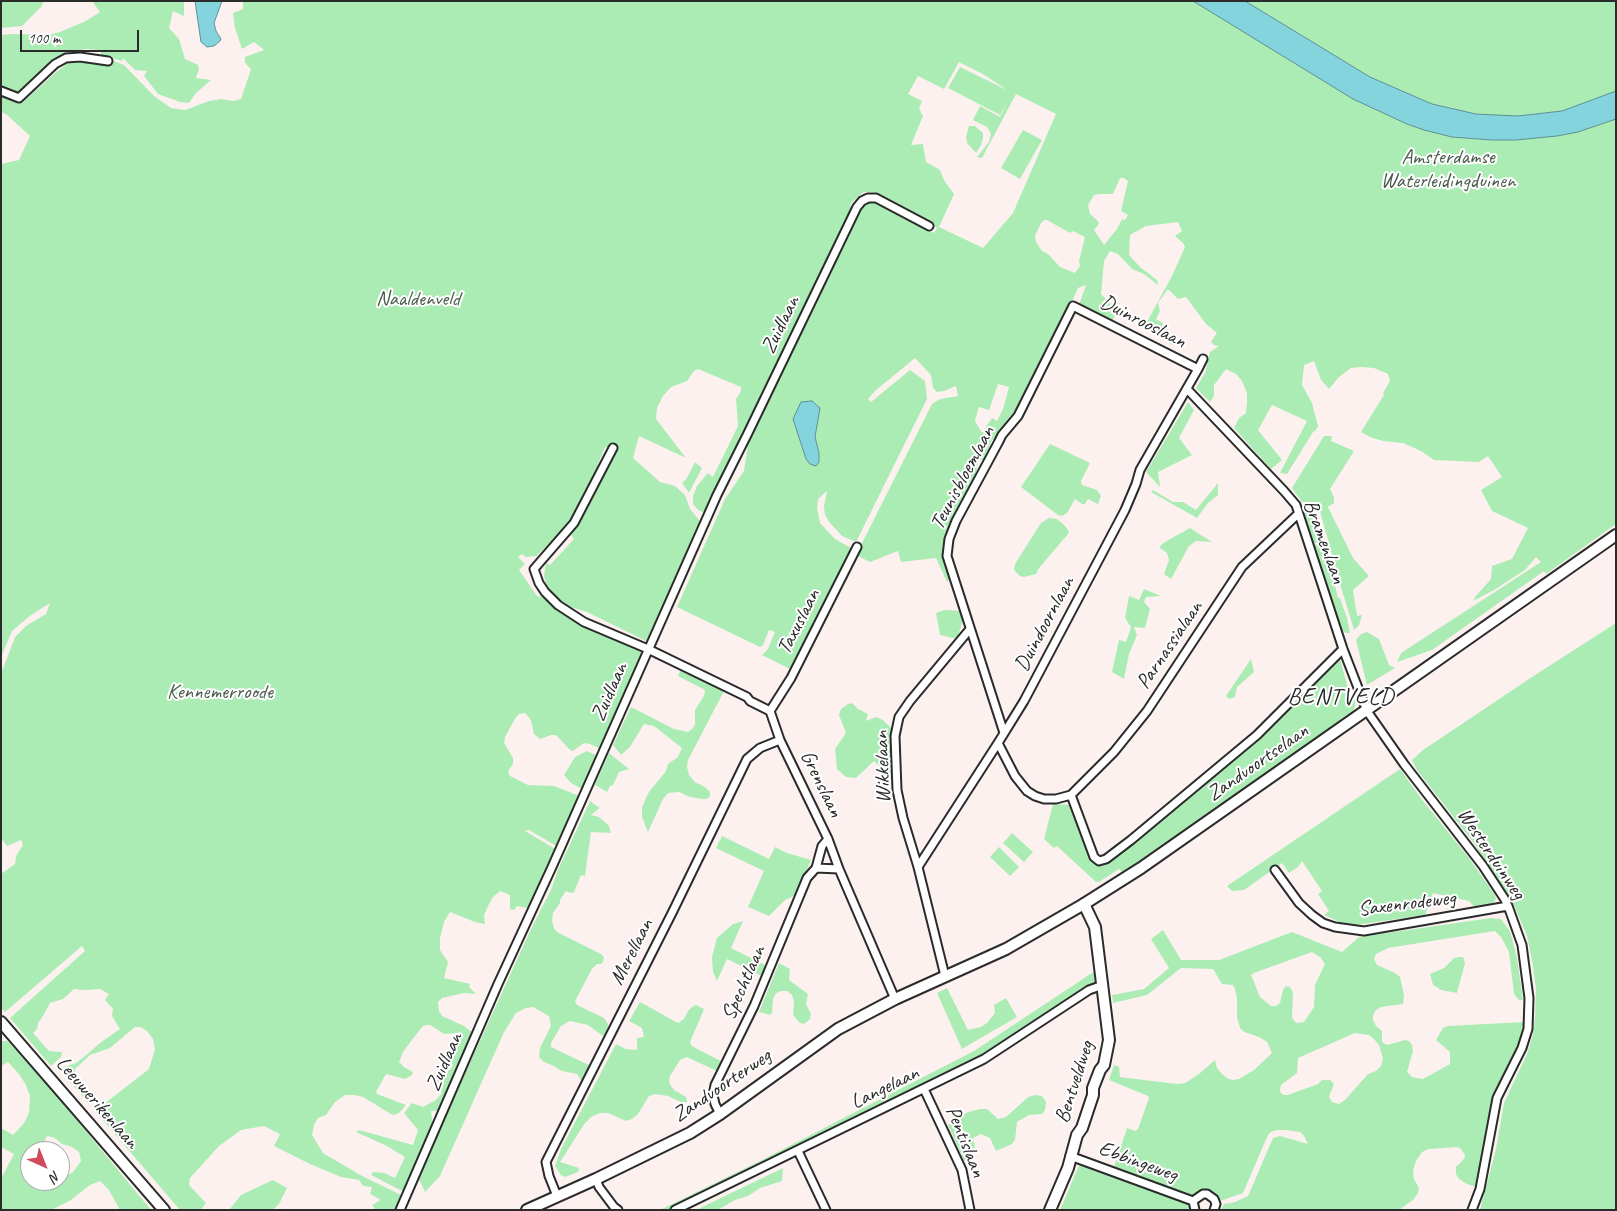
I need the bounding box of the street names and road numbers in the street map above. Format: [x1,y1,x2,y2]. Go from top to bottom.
street label: Duinrooslaan [1096,290,1190,354]
street label: Zuidlaan [756,292,806,358]
street label: Teunisbloemlaan [925,422,1001,534]
street label: Bramenlaan [1297,497,1351,587]
street label: Duindoornlaan [1010,572,1080,676]
street label: Taxuslaan [772,585,826,659]
street label: Parnassialaan [1131,596,1209,694]
street label: Zuidlaan [586,659,634,725]
street label: Zandvoortselaan [1202,719,1314,807]
street label: Wikkelaan [869,730,897,804]
street label: Grenslaan [794,746,848,822]
street label: Westerduinweg [1451,803,1531,905]
street label: Saxenrodeweg [1357,886,1457,922]
street label: Merellaan [605,915,659,989]
street label: Spechtlaan [716,942,772,1024]
street label: Zuidlaan [421,1029,469,1095]
street label: Bentveldweg [1050,1038,1100,1126]
street label: Zandvoorterweg [668,1044,776,1128]
street label: Leeuwerikenlaan [50,1052,144,1154]
street label: Langelaan [847,1061,923,1115]
street label: Pentislaan [939,1103,991,1181]
street label: Ebbingeweg [1095,1136,1181,1188]

